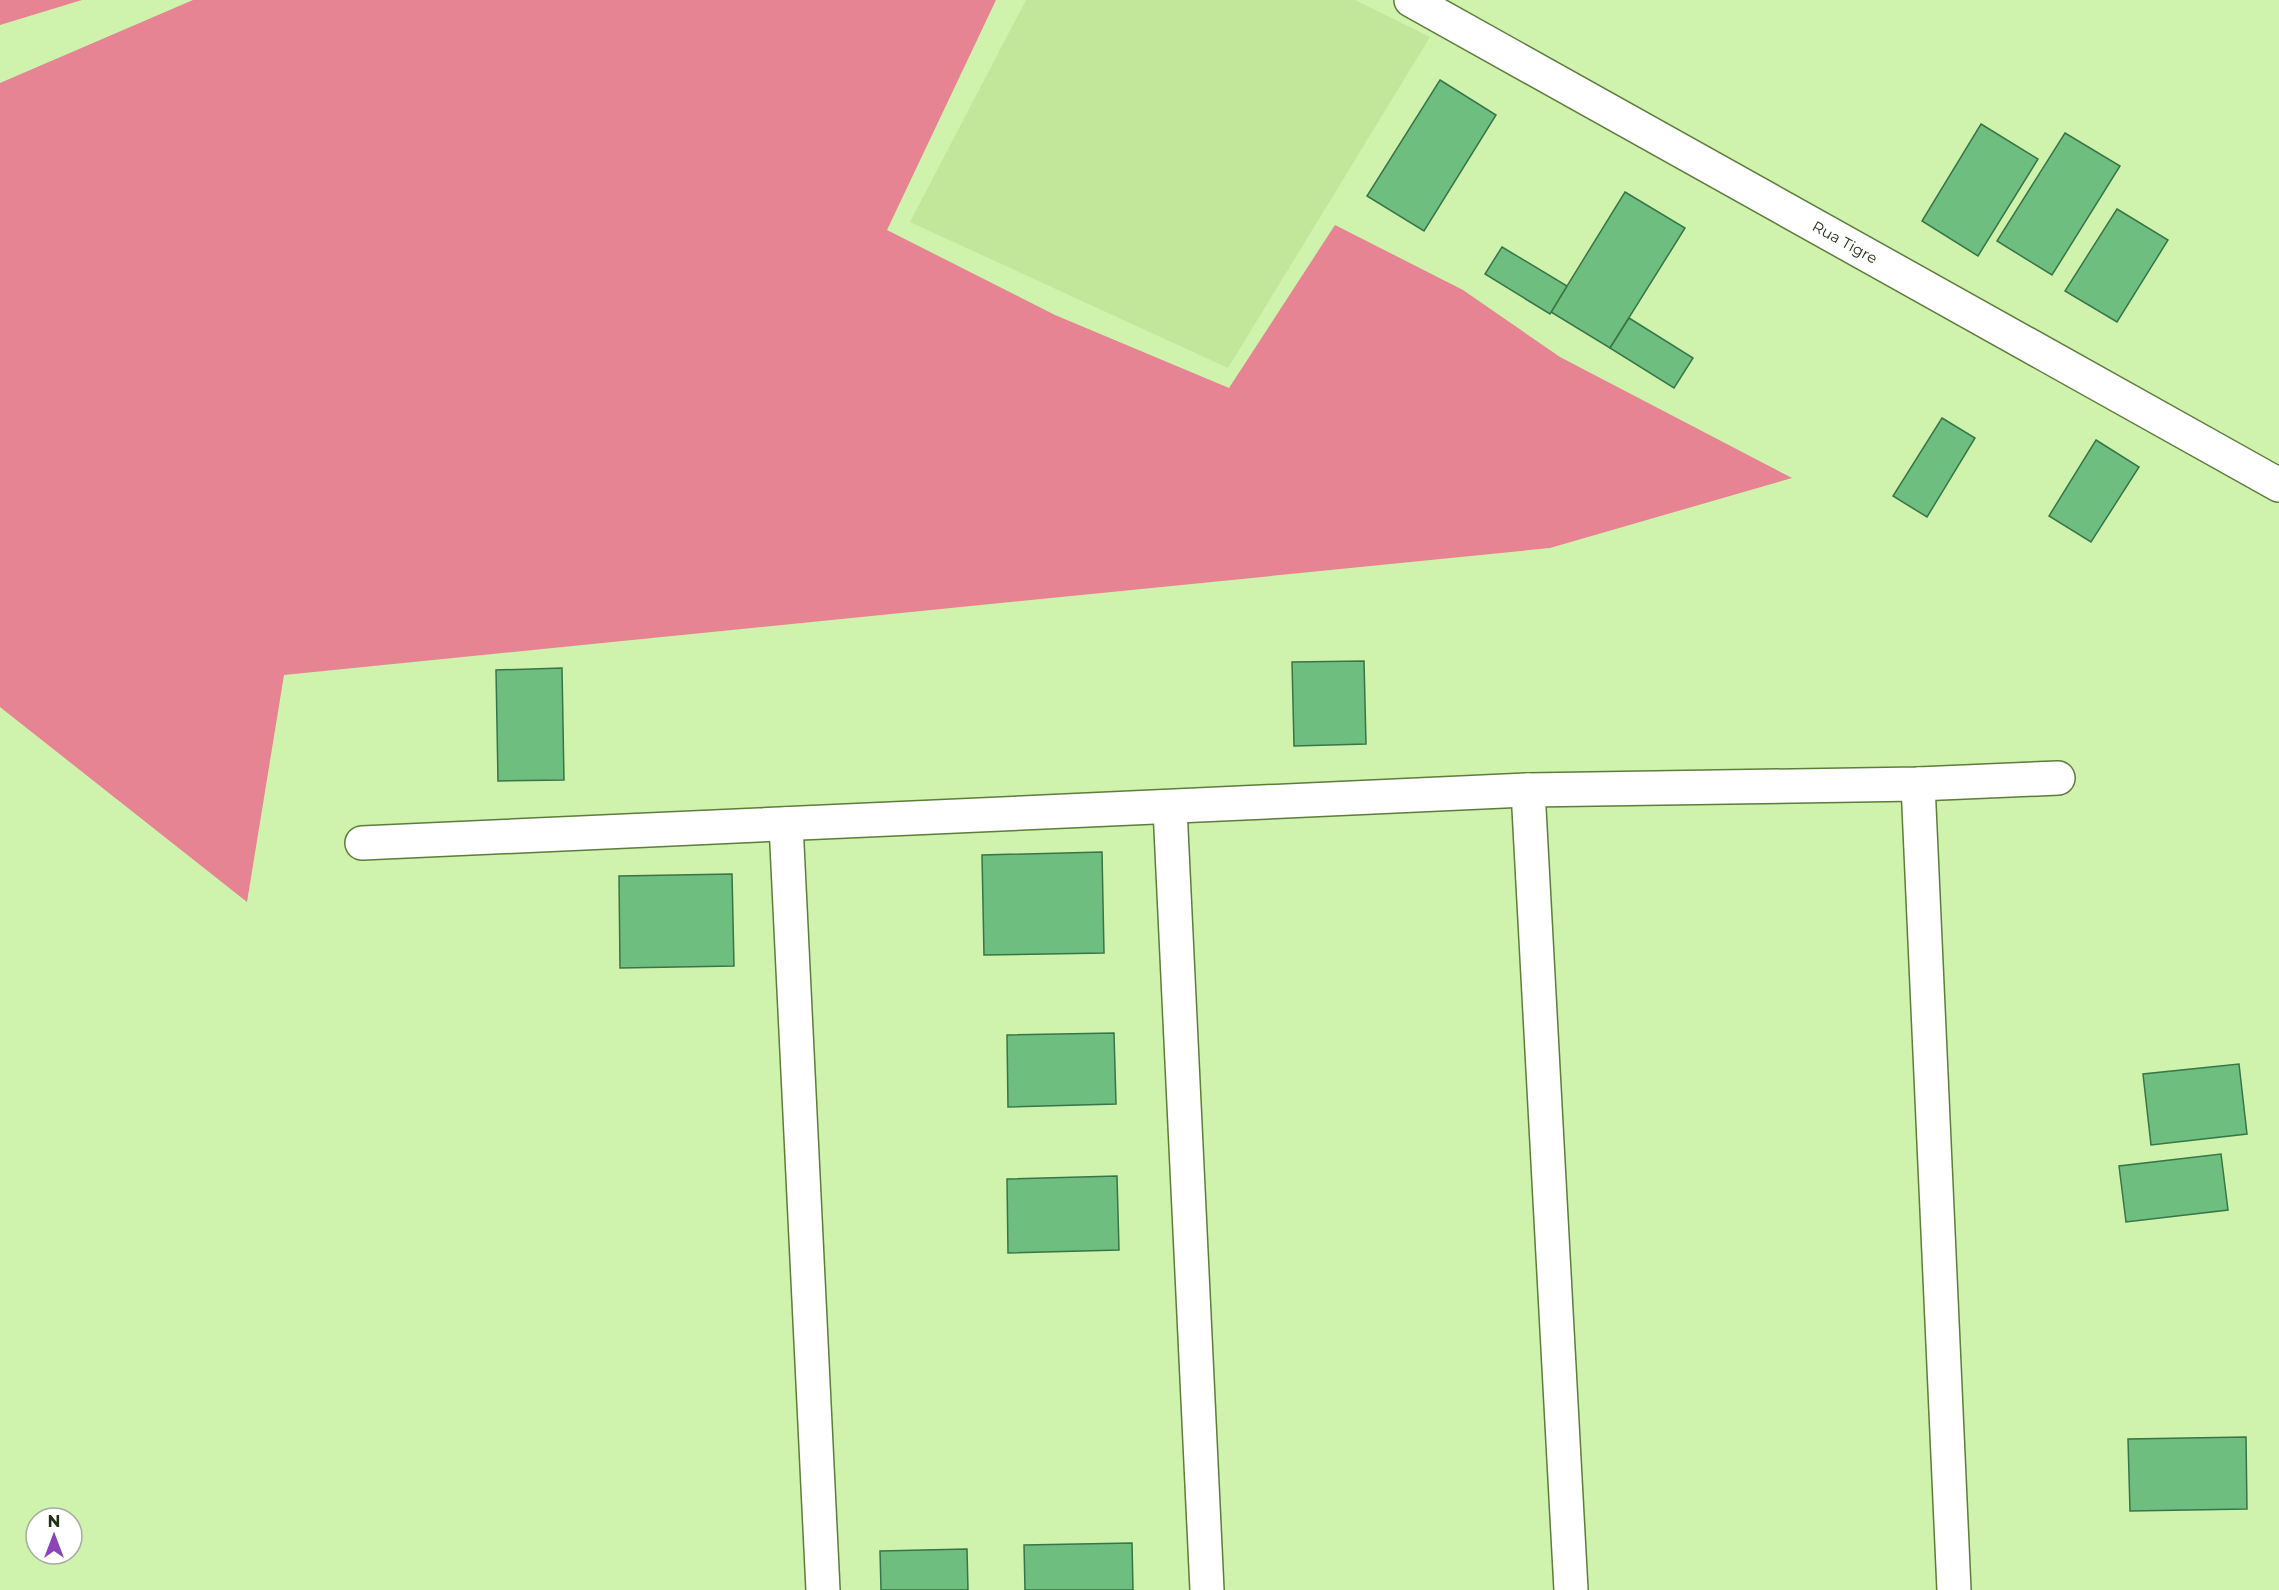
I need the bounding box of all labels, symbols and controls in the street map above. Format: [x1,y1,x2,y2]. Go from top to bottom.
street label: Rua Tigre [1809,216,1881,268]
north arrow [24,1506,84,1566]
text: N [48,1512,60,1531]

